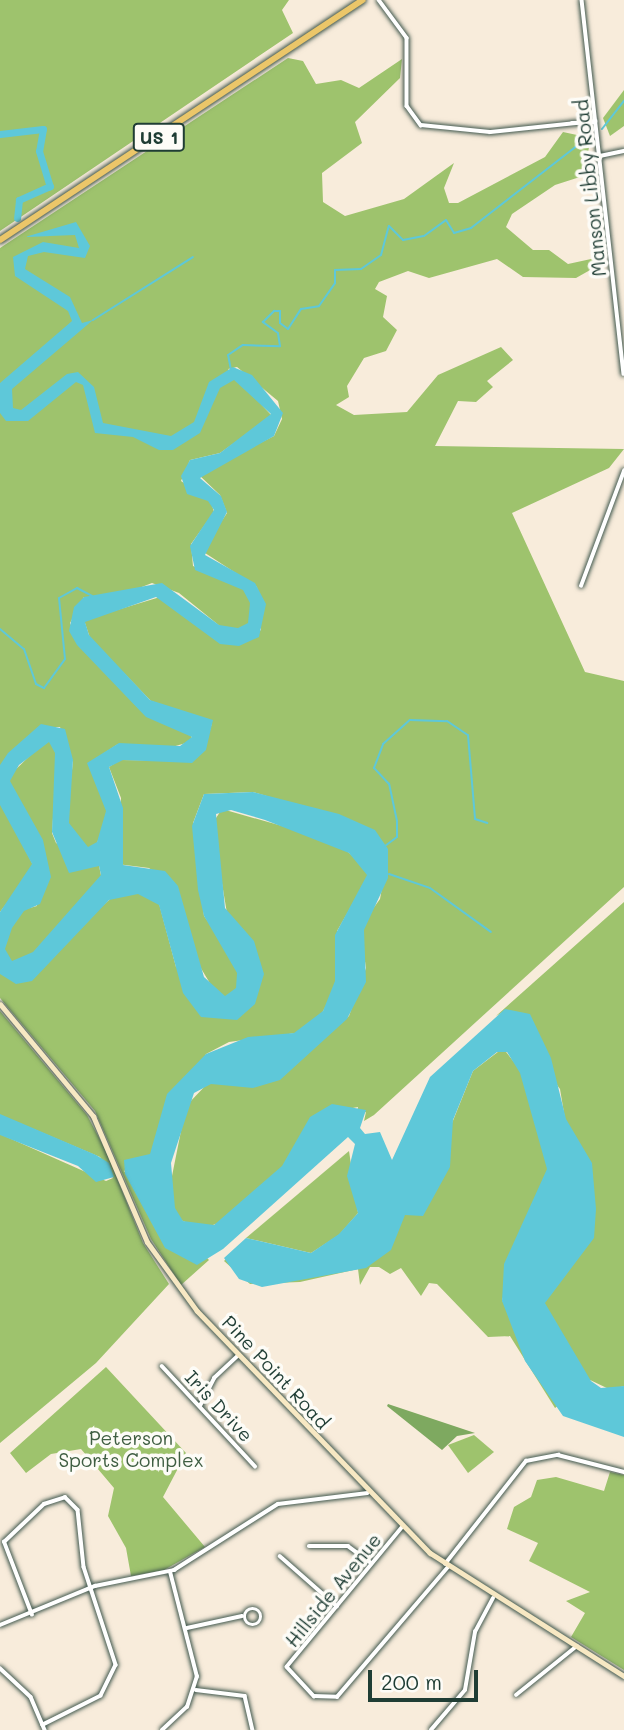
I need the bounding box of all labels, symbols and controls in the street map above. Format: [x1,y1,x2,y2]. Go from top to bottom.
street label: Manson Libby Road [569,98,611,278]
road number: US 1 [133,122,185,152]
street label: Pine Point Road [218,1311,334,1433]
street label: Iris Drive [180,1366,258,1446]
park label: Peterson Sports Complex [59,1427,203,1471]
street label: Hillside Avenue [280,1529,386,1651]
scale bar [372,1656,482,1700]
text: 200 m [381,1668,442,1695]

